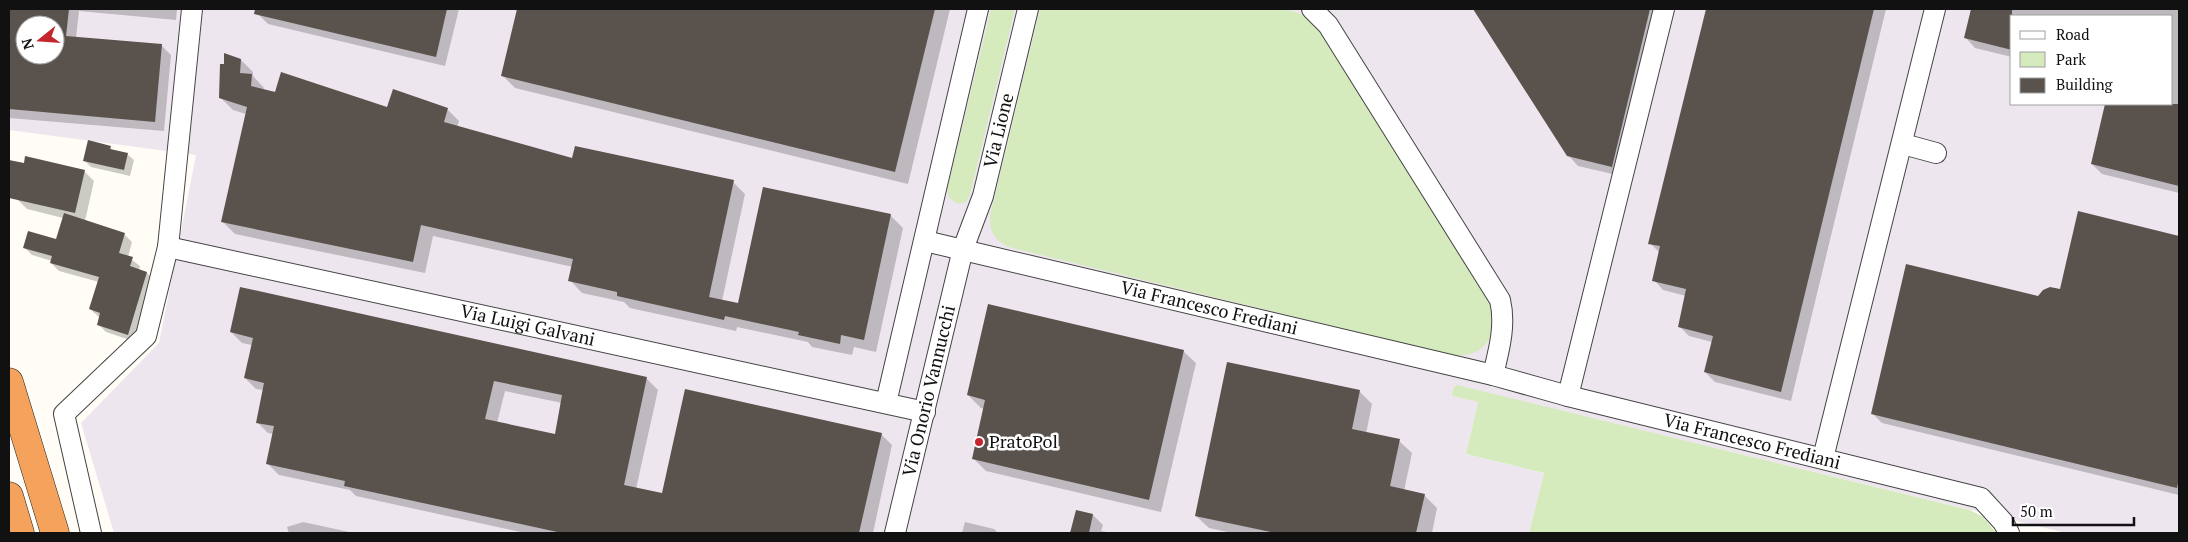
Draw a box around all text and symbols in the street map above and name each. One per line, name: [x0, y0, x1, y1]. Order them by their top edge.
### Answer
north arrow: [15, 15, 65, 65]
legend: [2010, 15, 2173, 105]
text: Road: [2056, 24, 2089, 44]
text: N: [16, 36, 38, 52]
text: Park: [2056, 49, 2086, 69]
text: Building: [2056, 74, 2114, 94]
street label: Via Lione: [977, 90, 1018, 170]
street label: Via Francesco Frediani: [1118, 275, 1301, 340]
street label: Via Luigi Galvani: [458, 298, 597, 351]
street label: Via Onorio Vannucchi: [896, 303, 960, 479]
street label: Via Francesco Frediani: [1661, 407, 1843, 474]
place label: PratoPol: [989, 429, 1058, 453]
marker: PratoPol: [973, 436, 985, 448]
scale bar: [2013, 494, 2134, 526]
text: 50 m: [2020, 501, 2053, 521]

